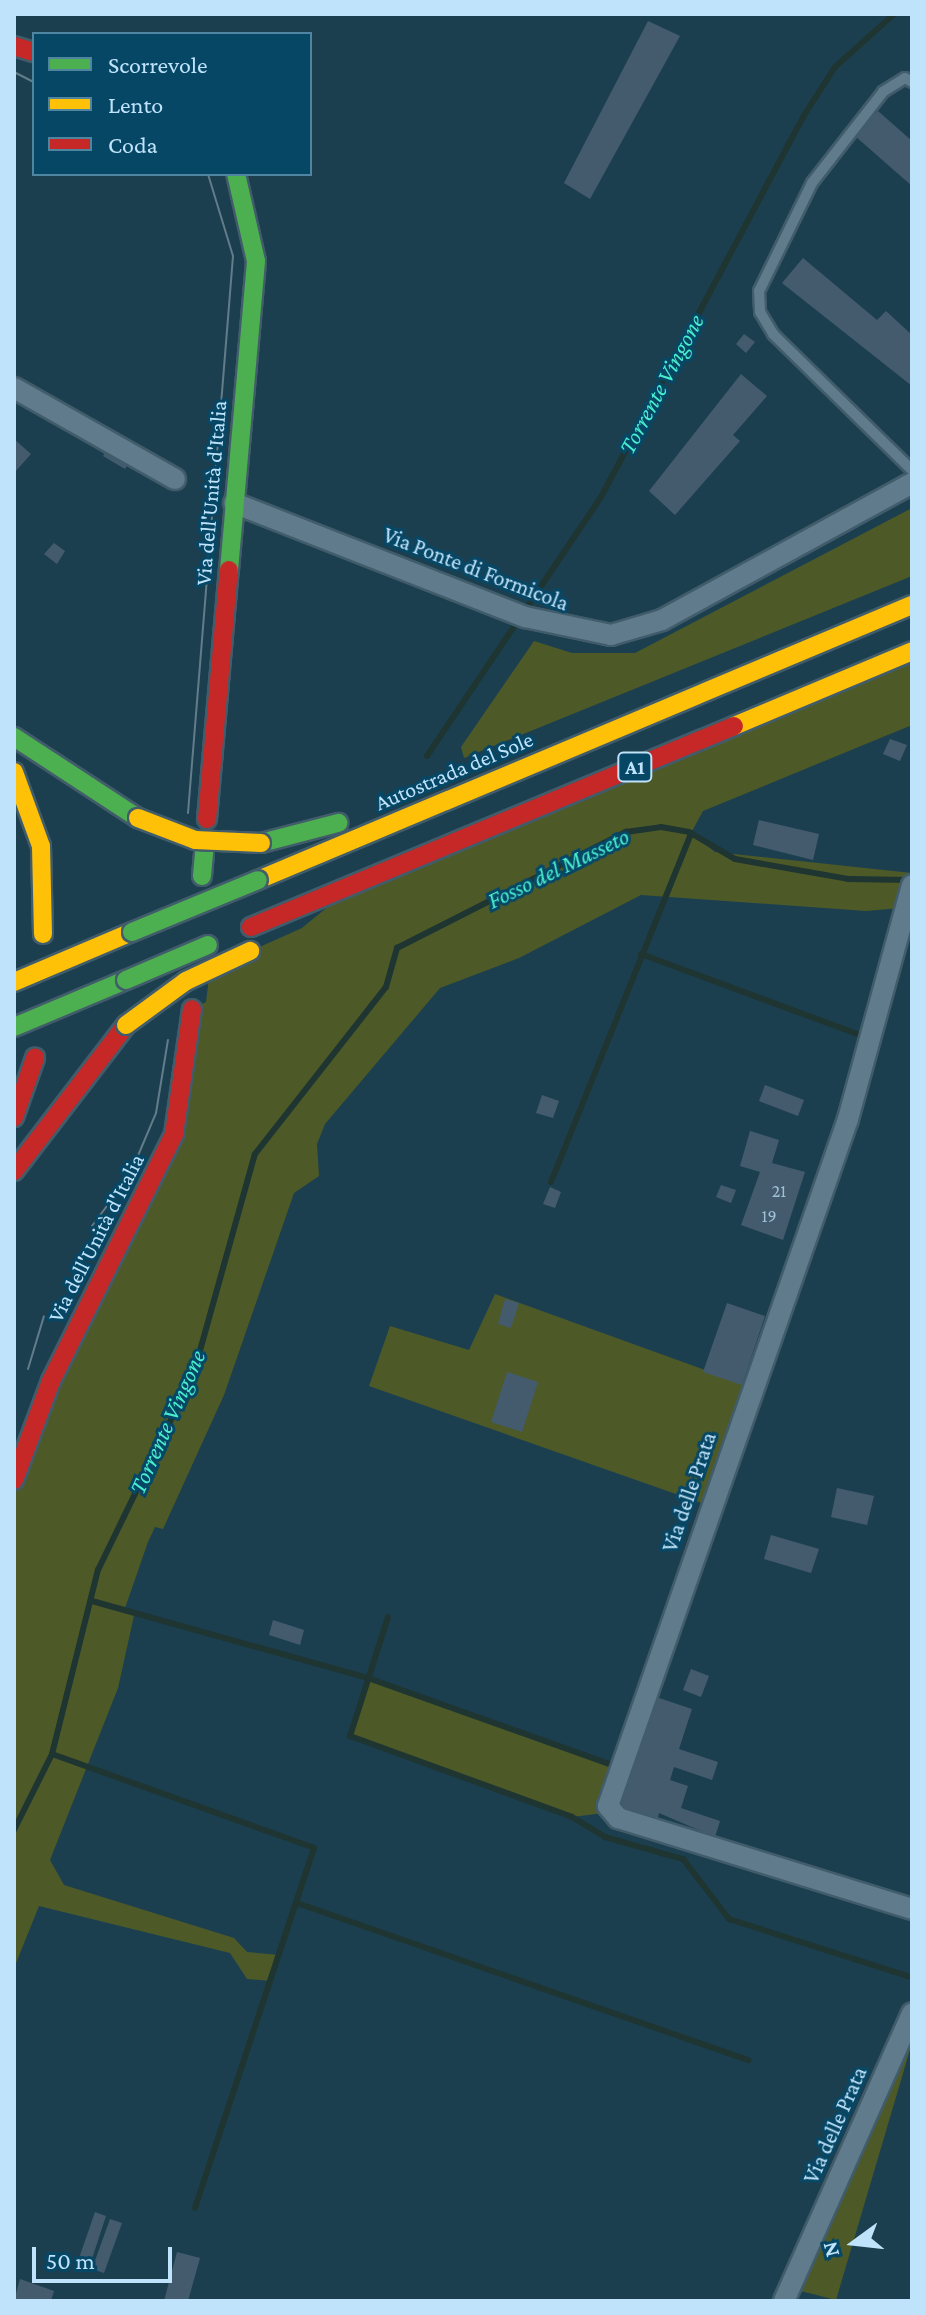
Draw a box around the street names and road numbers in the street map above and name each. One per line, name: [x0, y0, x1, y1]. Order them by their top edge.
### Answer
street label: Via dell'Unità d'Italia: [190, 399, 232, 587]
street label: Via Ponte di Formicola: [380, 521, 572, 617]
street label: Autostrada del Sole: [371, 726, 537, 816]
road number: A1: [617, 751, 653, 783]
street label: Via dell'Unità d'Italia: [42, 1149, 150, 1327]
street label: Via delle Prata: [656, 1429, 722, 1555]
street label: Via delle Prata: [798, 2063, 872, 2187]

